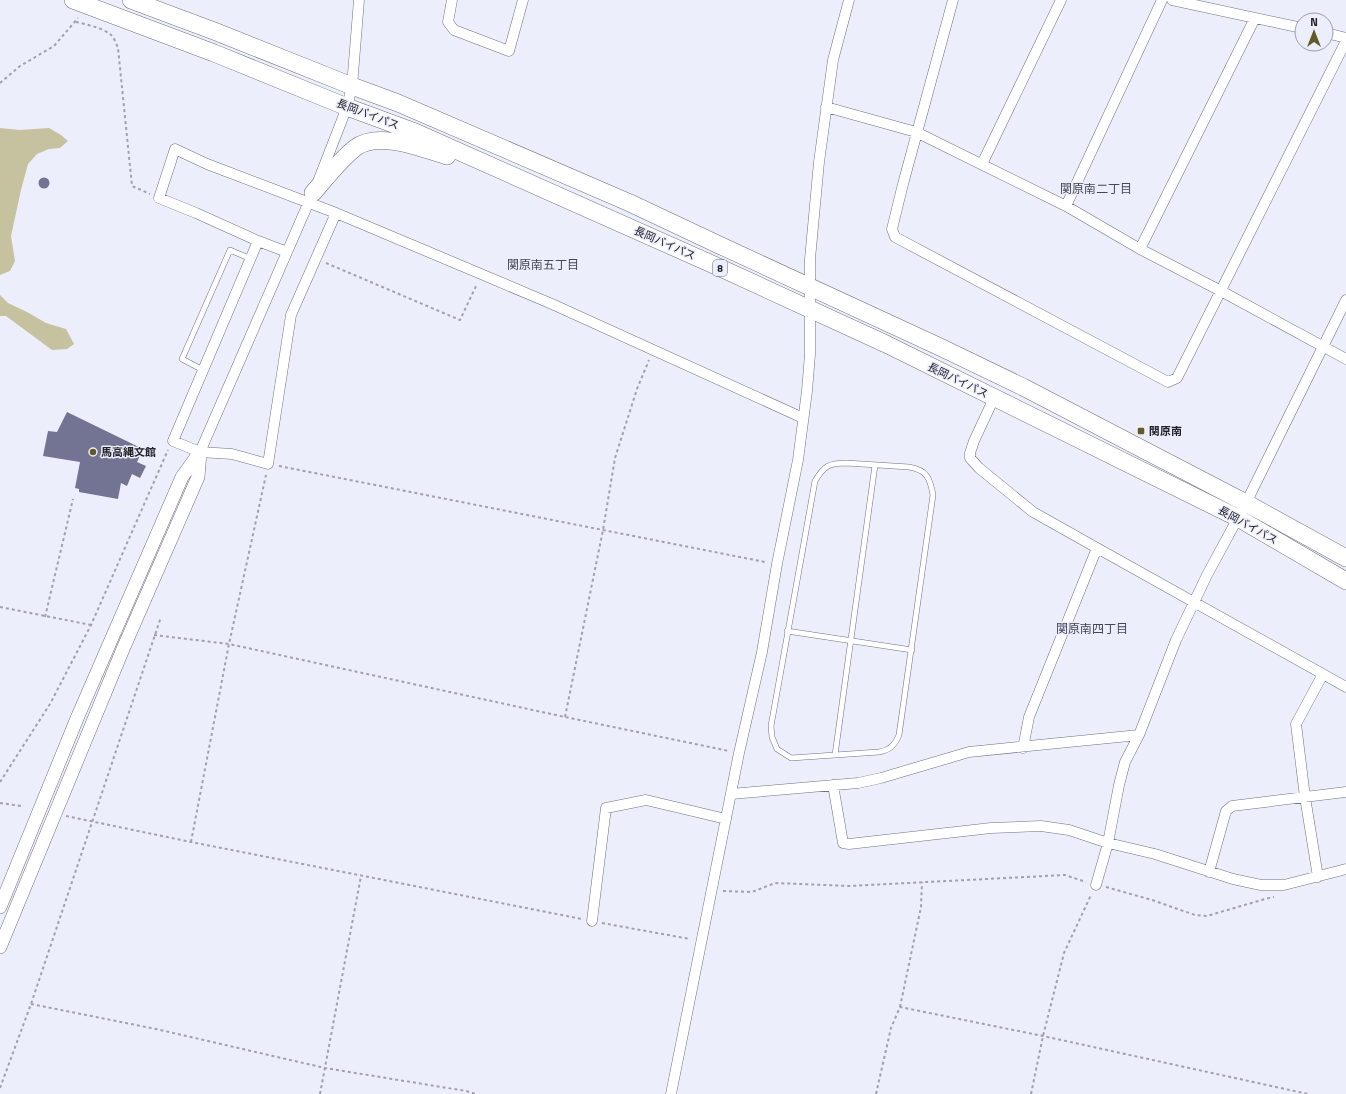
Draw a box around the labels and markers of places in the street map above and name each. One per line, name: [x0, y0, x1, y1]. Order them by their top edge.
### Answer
place label: 関原南: [1149, 423, 1182, 439]
marker: 関原南: [1136, 426, 1146, 436]
place label: 馬高縄文館: [101, 444, 156, 460]
marker: 馬高縄文館: [88, 447, 98, 457]

